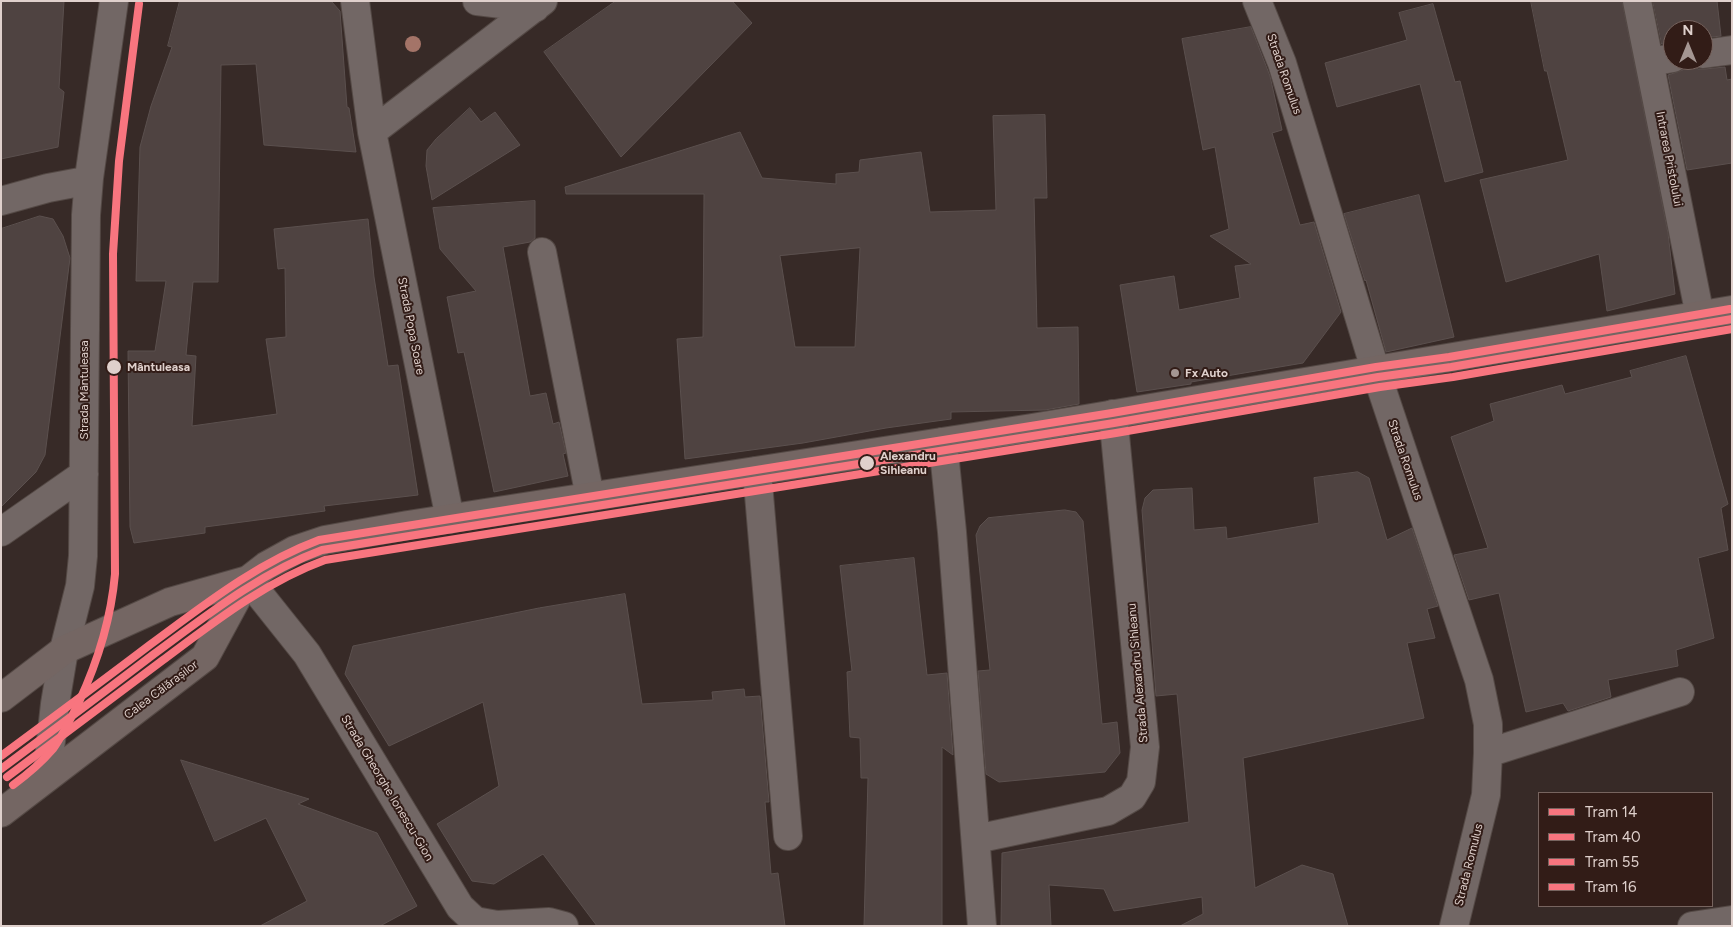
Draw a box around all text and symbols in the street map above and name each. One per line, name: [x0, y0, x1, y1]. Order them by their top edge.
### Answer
north arrow: [1663, 20, 1713, 70]
text: N: [1683, 22, 1693, 39]
street label: Strada Romulus: [1263, 32, 1305, 116]
street label: Intrarea Pristolului: [1653, 110, 1685, 208]
street label: Strada Popa Soare: [394, 276, 428, 376]
street label: Strada Mântuleasa: [77, 340, 91, 440]
marker: Mântuleasa: [105, 358, 123, 376]
place label: Mântuleasa: [127, 360, 190, 374]
place label: Fx Auto: [1185, 366, 1228, 380]
marker: Fx Auto: [1169, 367, 1181, 379]
street label: Strada Romulus: [1384, 418, 1426, 502]
place label: Alexandru Sihleanu: [880, 449, 936, 477]
marker: Alexandru Sihleanu: [858, 454, 876, 472]
street label: Strada Alexandru Sihleanu: [1125, 603, 1151, 743]
street label: Calea Călărașilor: [121, 658, 201, 722]
street label: Strada Gheorghe Ionescu-Gion: [338, 712, 436, 864]
legend: [1538, 792, 1713, 907]
text: Tram 14: [1585, 803, 1637, 821]
street label: Strada Romulus: [1452, 822, 1486, 908]
text: Tram 40: [1585, 828, 1641, 846]
text: Tram 55: [1585, 853, 1639, 871]
text: Tram 16: [1585, 878, 1636, 896]

